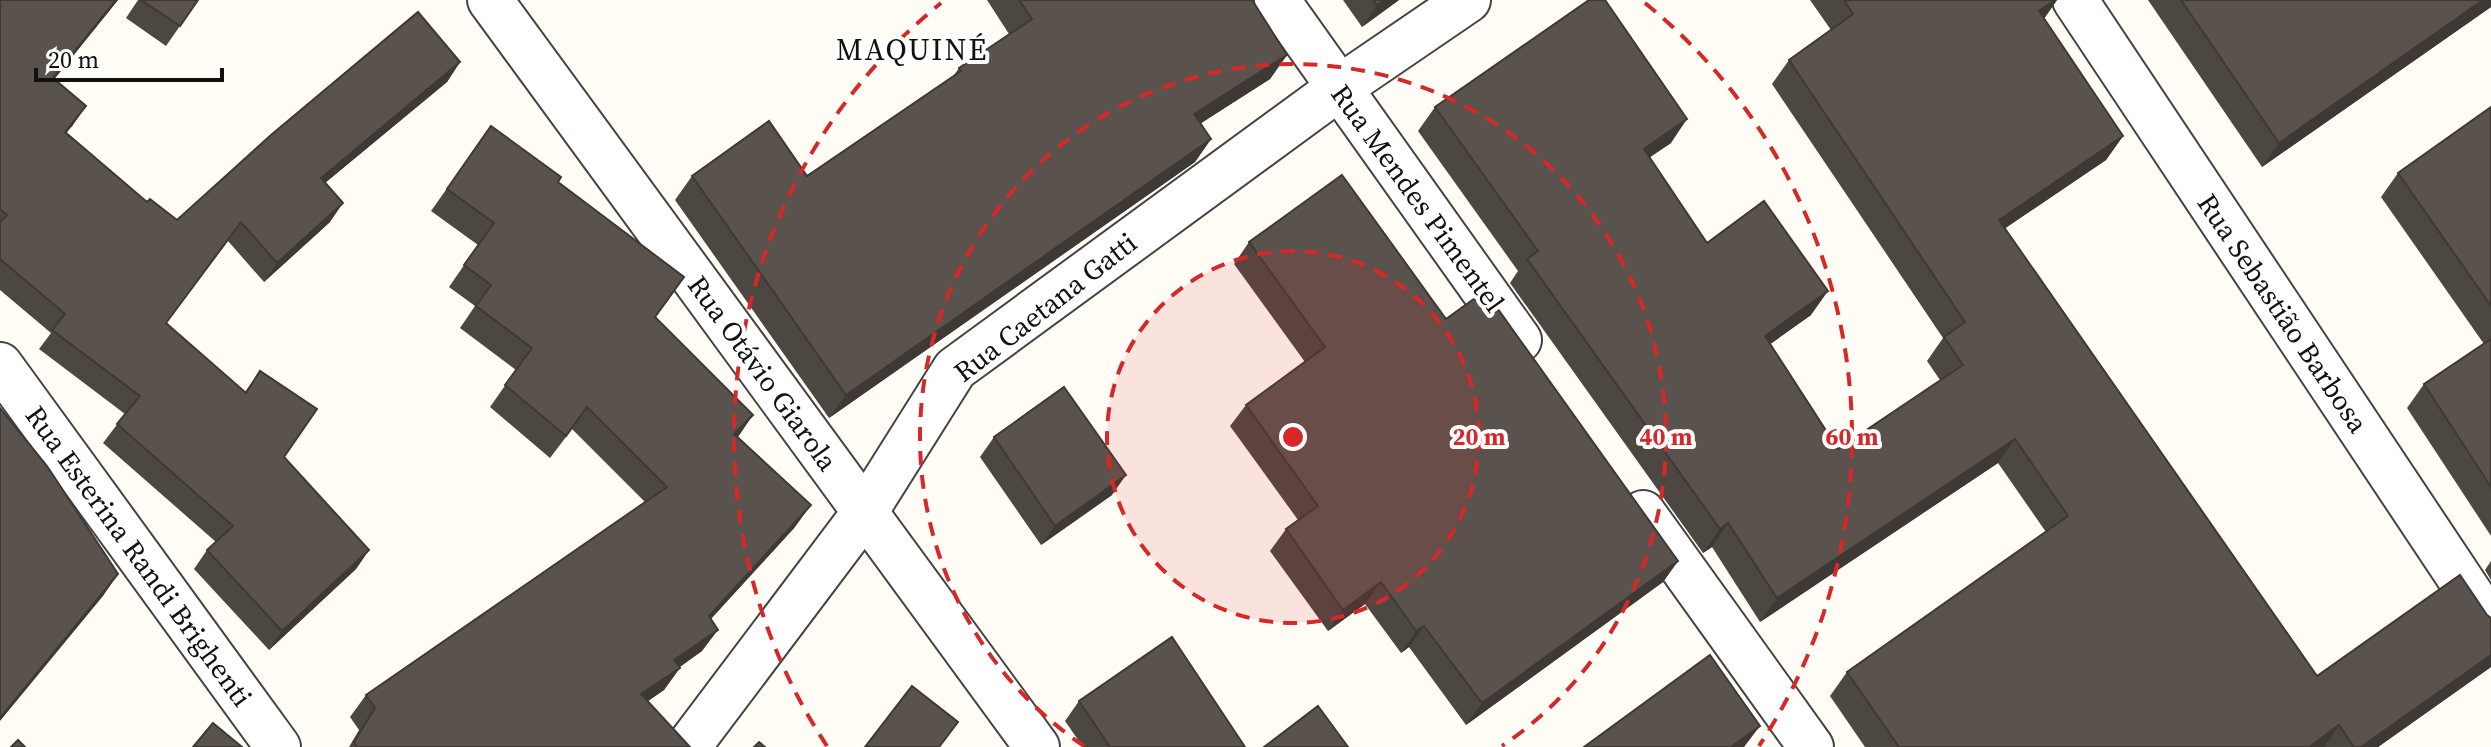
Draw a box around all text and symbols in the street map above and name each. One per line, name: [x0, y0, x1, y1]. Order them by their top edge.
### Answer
district label: MAQUINÉ: [836, 29, 988, 70]
scale bar: [36, 32, 222, 82]
text: 20 m: [48, 43, 99, 76]
street label: Rua Mendes Pimentel: [1322, 77, 1514, 319]
street label: Rua Sebastião Barbosa: [2189, 186, 2378, 441]
street label: Rua Caetana Gatti: [946, 224, 1144, 390]
street label: Rua Otávio Giarola: [679, 268, 847, 479]
street label: Rua Esterina Randi Brighenti: [17, 398, 261, 714]
text: 20 m: [1453, 420, 1506, 453]
text: 40 m: [1640, 420, 1693, 453]
text: 60 m: [1826, 420, 1879, 453]
centre of rings: [1279, 423, 1307, 451]

